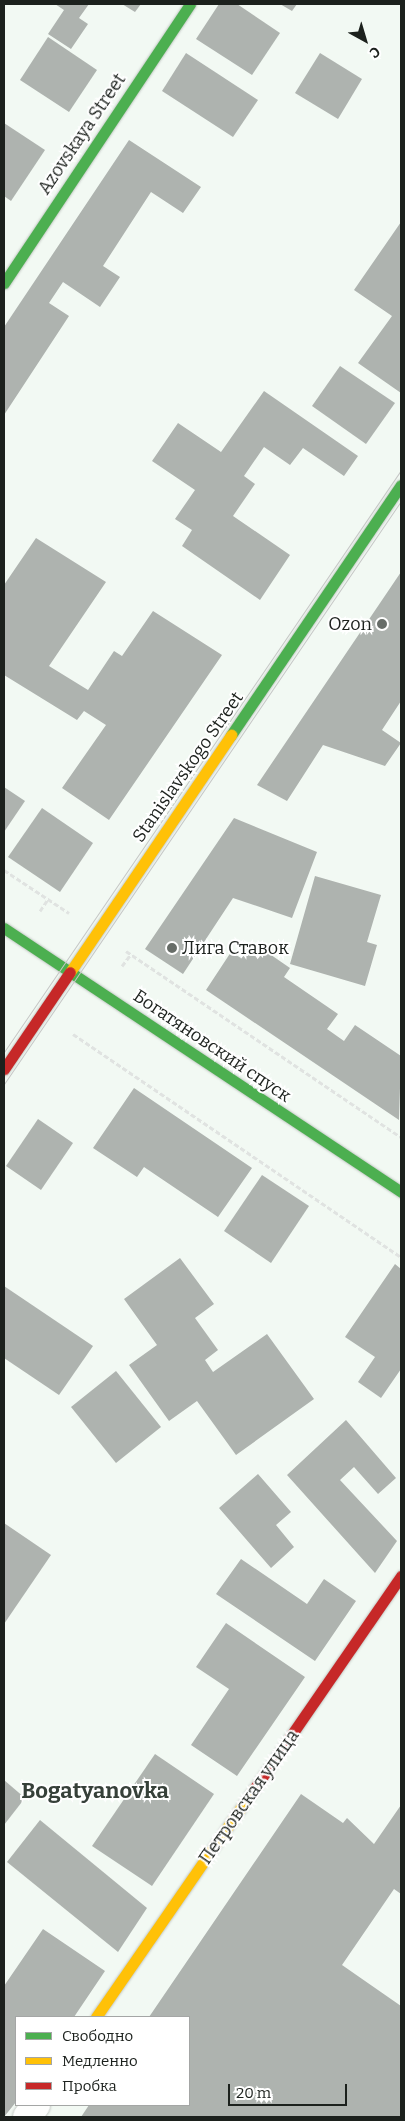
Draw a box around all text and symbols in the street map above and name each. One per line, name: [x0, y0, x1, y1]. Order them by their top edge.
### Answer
north arrow: [340, 15, 390, 65]
text: С: [366, 43, 384, 61]
street label: Azovskaya Street: [34, 69, 130, 199]
place label: Ozon: [328, 613, 372, 635]
marker: Ozon: [376, 618, 388, 630]
street label: Stanislavskogo Street: [128, 688, 248, 846]
place label: Лига Ставок: [182, 937, 289, 959]
marker: Лига Ставок: [166, 942, 178, 954]
street label: Богатяновский спуск: [129, 985, 295, 1107]
street label: Петровская улица: [194, 1726, 304, 1868]
district label: Bogatyanovka: [21, 1778, 169, 1804]
legend: [15, 2016, 190, 2106]
text: Свободно: [62, 2027, 133, 2045]
text: Медленно: [62, 2052, 138, 2070]
scale bar: [230, 2074, 349, 2106]
text: Пробка: [62, 2077, 117, 2095]
text: 20 m: [236, 2084, 271, 2102]

